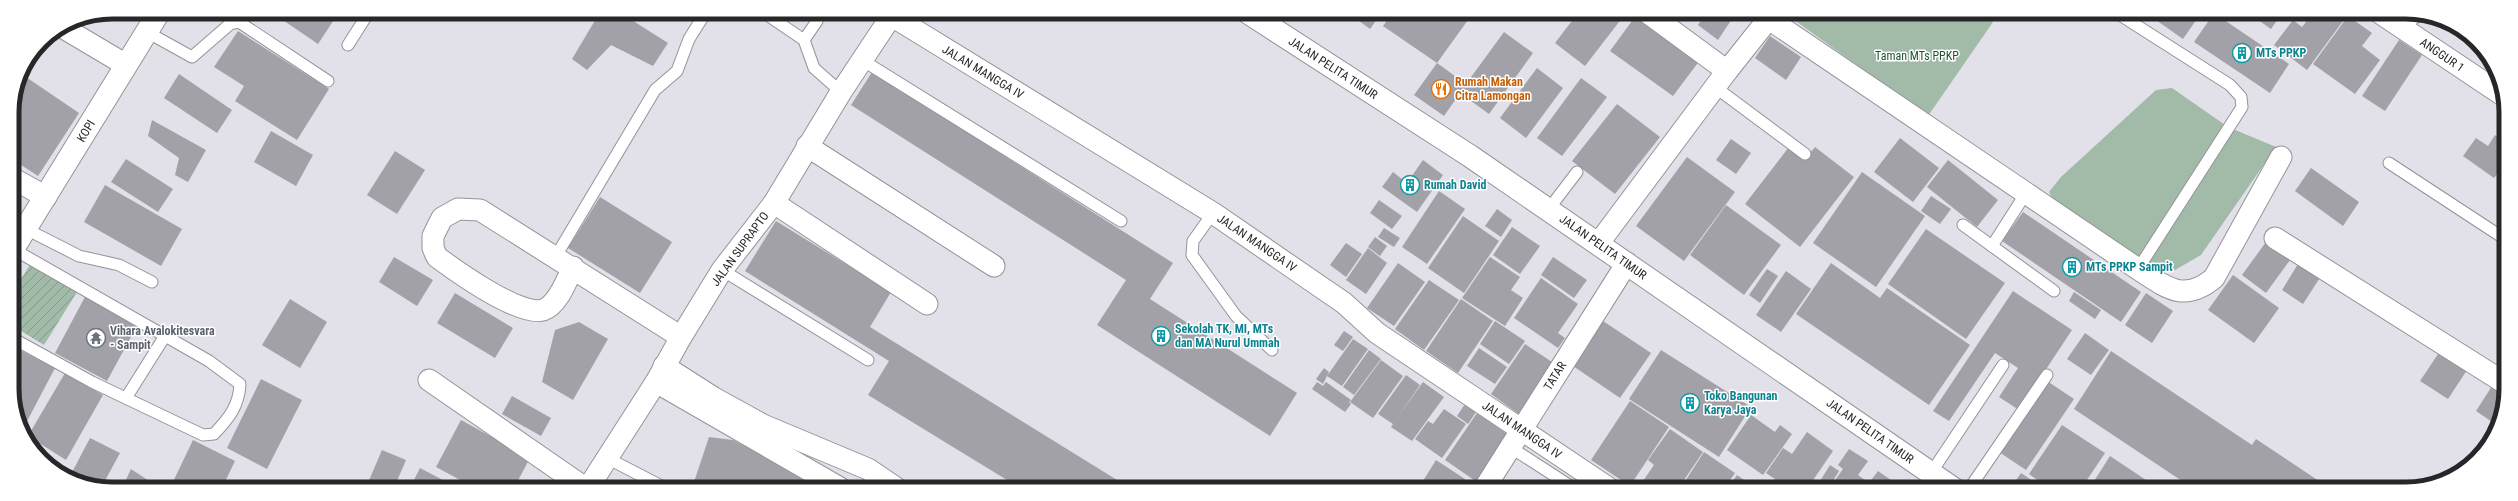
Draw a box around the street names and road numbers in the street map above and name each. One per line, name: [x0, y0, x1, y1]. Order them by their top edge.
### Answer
street label: JALAN PELITA TIMUR: [1286, 34, 1381, 102]
street label: ANGGUR 1: [2417, 35, 2467, 75]
street label: JALAN MANGGA IV: [940, 42, 1027, 102]
street label: KOPI: [74, 117, 98, 145]
street label: JALAN SUPRAPTO: [708, 209, 772, 289]
street label: JALAN MANGGA IV: [1215, 211, 1300, 275]
street label: JALAN PELITA TIMUR: [1557, 212, 1650, 283]
street label: TATAR: [1541, 359, 1569, 393]
street label: JALAN PELITA TIMUR: [1824, 396, 1917, 467]
street label: JALAN MANGGA IV: [1480, 398, 1565, 462]

